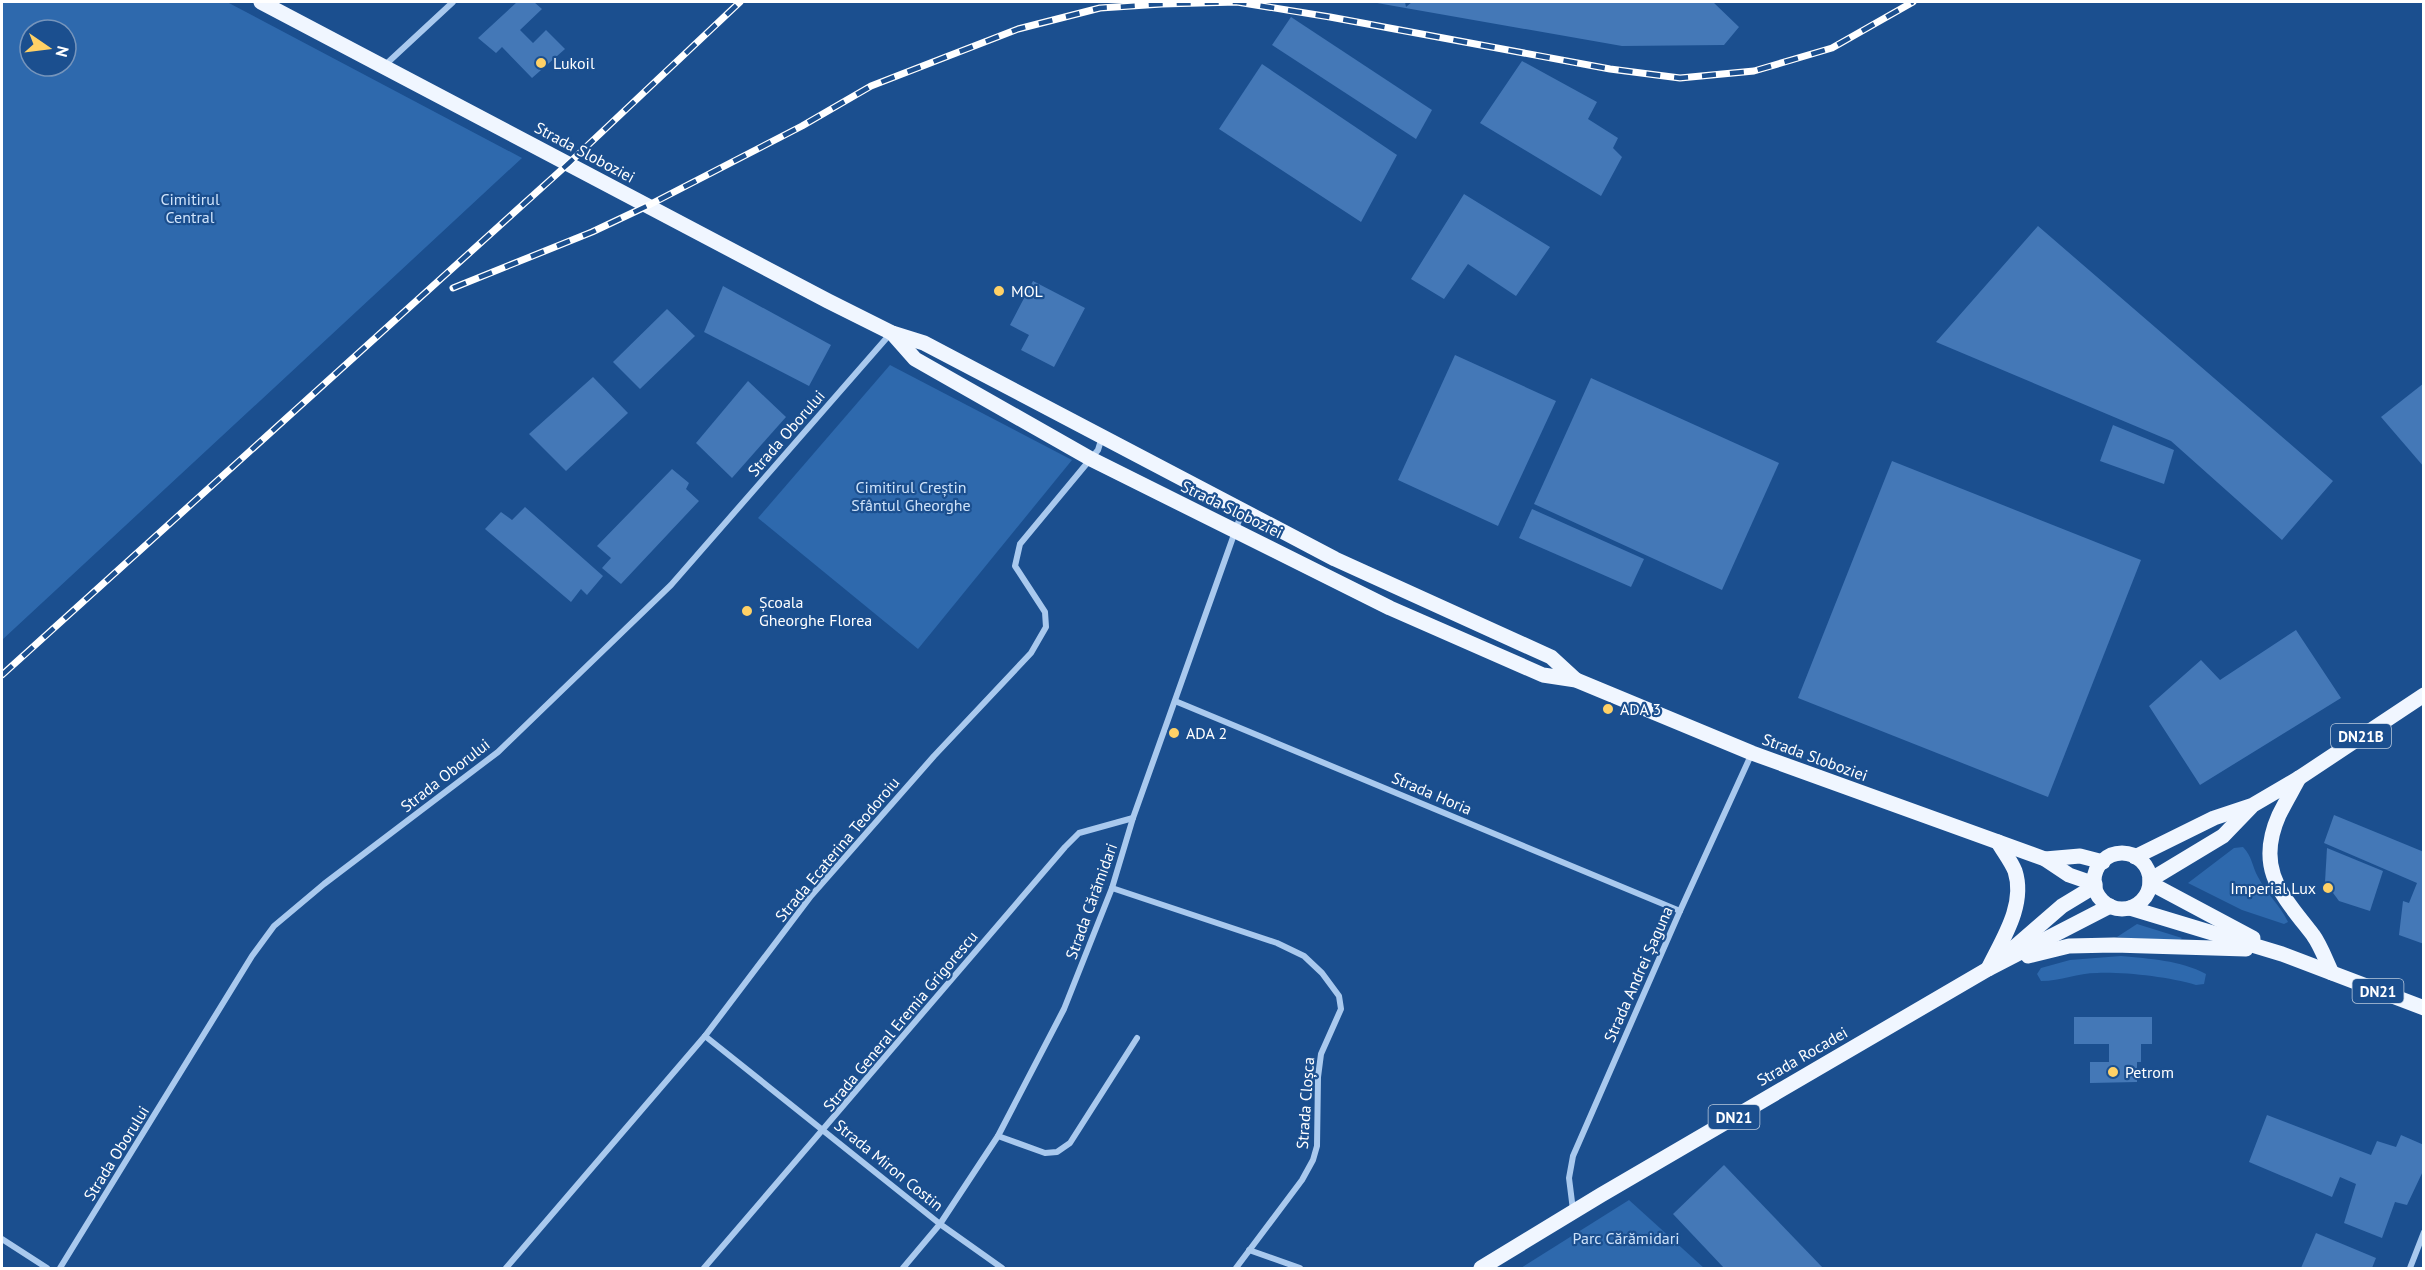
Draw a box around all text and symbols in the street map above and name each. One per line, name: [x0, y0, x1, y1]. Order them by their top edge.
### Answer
north arrow: [18, 18, 78, 78]
text: N: [52, 44, 74, 59]
place label: Lukoil: [553, 53, 595, 73]
marker: Lukoil: [534, 56, 548, 70]
street label: Strada Sloboziei: [531, 117, 639, 187]
park label: Cimitirul Central: [160, 189, 220, 227]
place label: MOL: [1011, 281, 1043, 301]
marker: MOL: [992, 284, 1006, 298]
street label: Strada Oborului: [743, 386, 829, 480]
street label: Strada Sloboziei: [1178, 476, 1286, 542]
park label: Cimitirul Creștin Sfântul Gheorghe: [851, 477, 971, 515]
place label: Școala Gheorghe Florea: [759, 592, 872, 630]
marker: Școala Gheorghe Florea: [740, 604, 754, 618]
place label: ADA 3: [1620, 699, 1661, 719]
marker: ADA 3: [1601, 702, 1615, 716]
place label: ADA 2: [1186, 723, 1227, 743]
road number: DN21B: [2331, 724, 2391, 748]
marker: ADA 2: [1167, 726, 1181, 740]
street label: Strada Sloboziei: [1760, 729, 1870, 785]
street label: Strada Oborului: [396, 734, 494, 816]
street label: Strada Horia: [1389, 767, 1475, 819]
street label: Strada Ecaterina Teodoroiu: [771, 773, 903, 925]
street label: Strada Cărămidari: [1061, 840, 1121, 962]
place label: Imperial Lux: [2230, 878, 2316, 898]
marker: Imperial Lux: [2321, 881, 2335, 895]
street label: Strada Andrei Șaguna: [1599, 903, 1677, 1045]
street label: Strada General Eremia Grigorescu: [819, 927, 981, 1115]
road number: DN21: [2352, 979, 2404, 1003]
street label: Strada Rocadei: [1753, 1022, 1851, 1090]
street label: Strada Cloșca: [1292, 1056, 1318, 1150]
place label: Petrom: [2125, 1062, 2174, 1082]
marker: Petrom: [2106, 1065, 2120, 1079]
street label: Strada Oborului: [79, 1102, 153, 1204]
road number: DN21: [1708, 1105, 1760, 1129]
street label: Strada Miron Costin: [830, 1115, 948, 1215]
park label: Parc Cărămidari: [1573, 1228, 1679, 1248]

